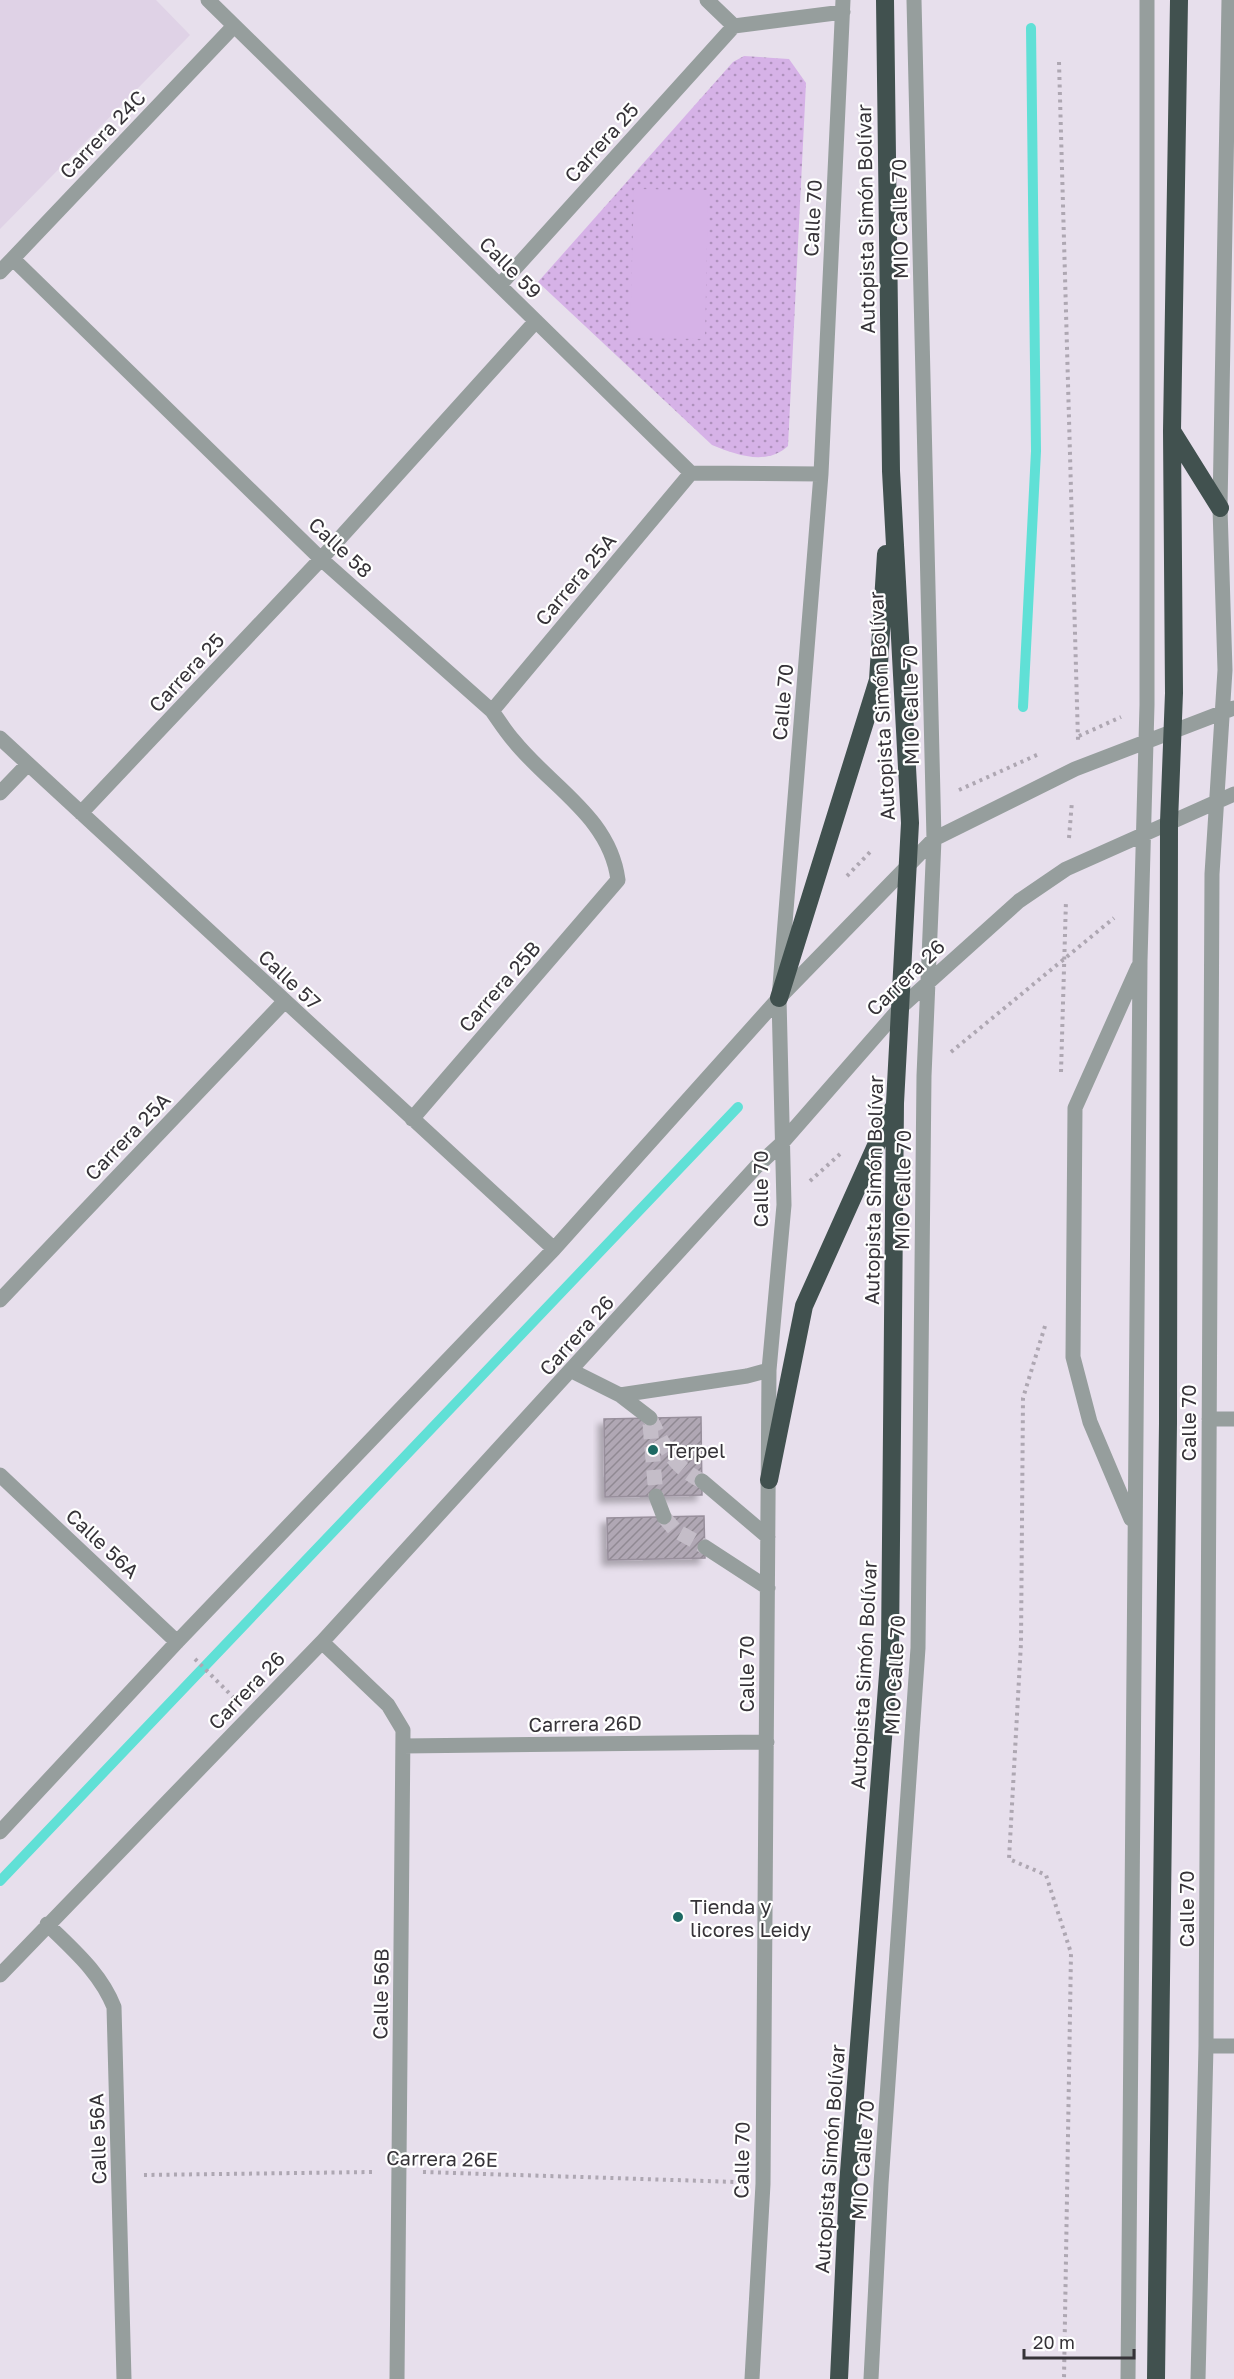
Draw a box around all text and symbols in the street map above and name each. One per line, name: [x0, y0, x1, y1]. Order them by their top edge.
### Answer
street label: Carrera 24C: [54, 85, 150, 183]
street label: Carrera 25: [559, 97, 643, 187]
street label: Autopista Simón Bolívar: [851, 104, 879, 334]
street label: MIO Calle 70: [886, 159, 912, 279]
street label: Calle 70: [798, 179, 826, 257]
street label: Calle 59: [475, 231, 547, 303]
street label: Calle 58: [304, 512, 378, 582]
street label: Carrera 25A: [530, 528, 620, 630]
street label: Autopista Simón Bolívar: [863, 590, 899, 821]
street label: Carrera 25: [143, 628, 229, 716]
street label: MIO Calle 70: [897, 645, 923, 765]
street label: Calle 70: [767, 663, 797, 741]
street label: Carrera 26: [861, 934, 949, 1020]
street label: Carrera 25B: [453, 936, 545, 1036]
street label: Calle 57: [254, 944, 326, 1014]
street label: Autopista Simón Bolívar: [859, 1075, 887, 1305]
street label: Carrera 25A: [79, 1087, 175, 1185]
street label: MIO Calle 70: [889, 1130, 915, 1250]
street label: Calle 70: [748, 1150, 772, 1228]
street label: Carrera 26: [534, 1290, 618, 1380]
street label: Calle 70: [1176, 1384, 1200, 1462]
place label: Terpel: [665, 1438, 725, 1462]
marker: Terpel: [646, 1443, 660, 1457]
street label: Calle 56A: [61, 1503, 145, 1583]
street label: Autopista Simón Bolívar: [845, 1559, 881, 1790]
street label: MIO Calle 70: [879, 1614, 909, 1736]
street label: Calle 70: [734, 1635, 758, 1713]
street label: Carrera 26: [203, 1646, 289, 1734]
street label: Carrera 26D: [528, 1710, 642, 1736]
street label: Calle 70: [1174, 1870, 1198, 1948]
place label: Tienda y licores Leidy: [690, 1894, 811, 1941]
marker: Tienda y licores Leidy: [671, 1910, 685, 1924]
street label: Calle 56B: [367, 1948, 393, 2040]
street label: Autopista Simón Bolívar: [809, 2043, 849, 2274]
street label: Calle 56A: [83, 2093, 111, 2185]
street label: MIO Calle 70: [846, 2099, 878, 2221]
street label: Calle 70: [728, 2121, 754, 2199]
street label: Carrera 26E: [386, 2145, 498, 2171]
scale bar: [1024, 2322, 1134, 2360]
text: 20 m: [1033, 2331, 1075, 2353]

